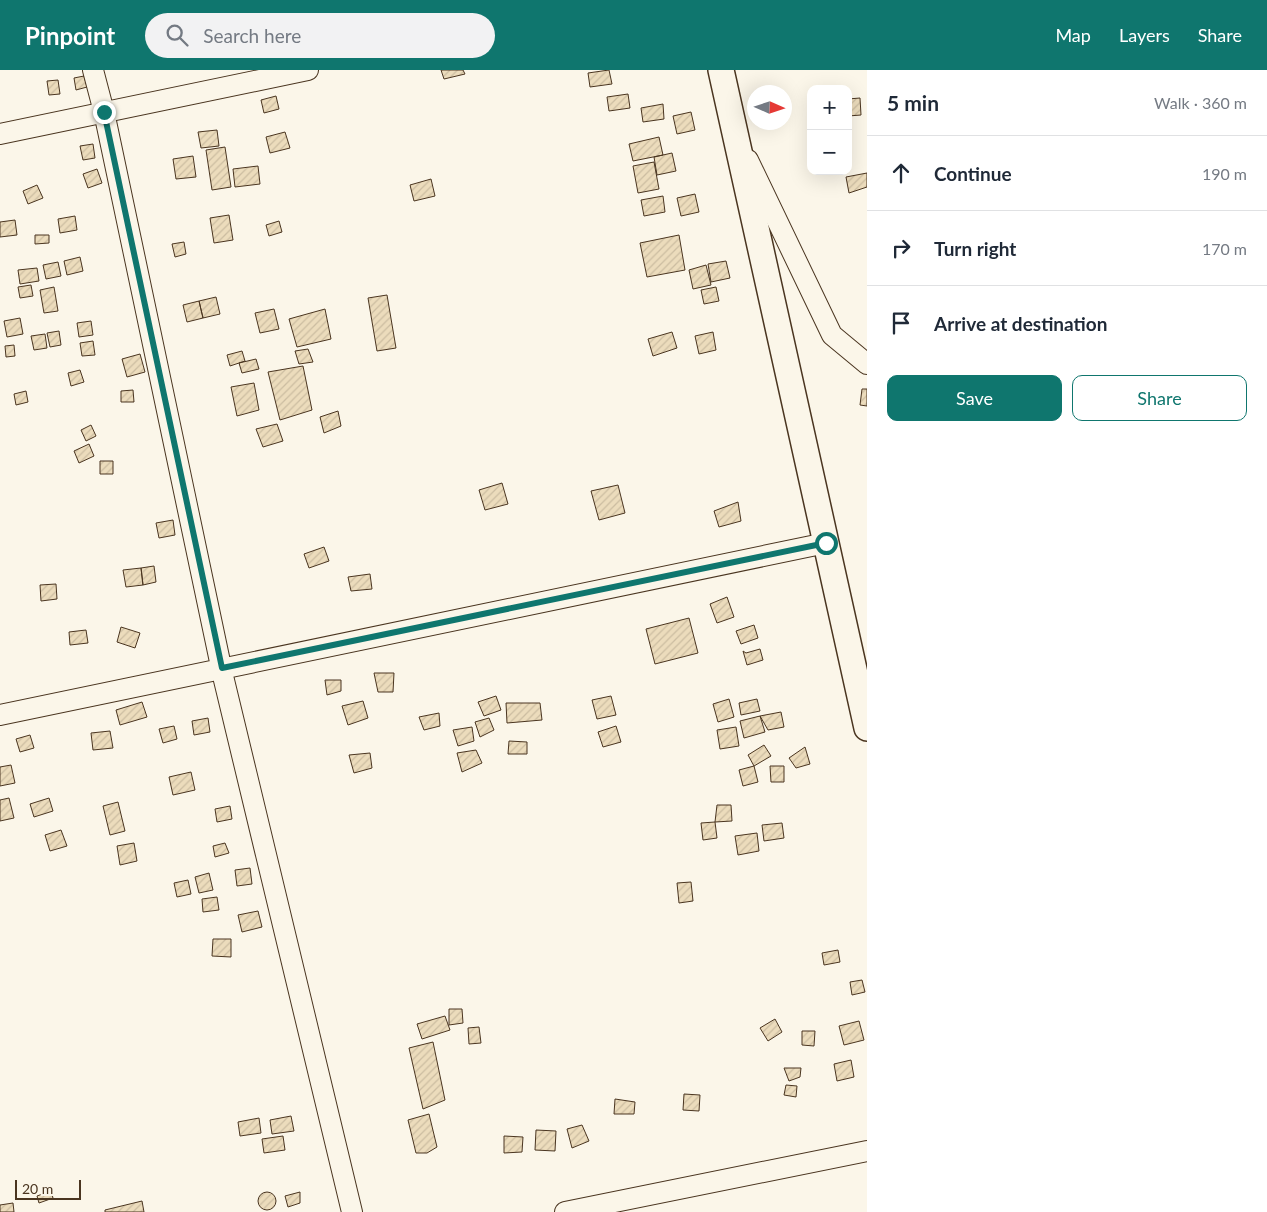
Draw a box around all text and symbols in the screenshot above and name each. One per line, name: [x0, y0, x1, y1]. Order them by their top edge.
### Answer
search box: [145, 13, 495, 58]
text: Pinpoint: [25, 21, 115, 50]
icon: search: [163, 21, 191, 49]
text: Search here: [203, 24, 301, 47]
text: Map: [1055, 24, 1091, 46]
text: Layers: [1119, 24, 1170, 46]
text: Share: [1198, 24, 1242, 46]
north arrow: [747, 85, 792, 130]
map controls: [807, 85, 852, 175]
button: +: [807, 85, 852, 130]
text: 5 min: [887, 90, 939, 115]
text: Walk · 360 m: [1154, 93, 1247, 112]
route end: [93, 101, 116, 124]
button: −: [807, 130, 852, 175]
icon: ahead: [887, 159, 915, 187]
text: Continue: [934, 162, 1012, 185]
text: 190 m: [1202, 164, 1247, 183]
icon: right: [887, 234, 915, 262]
text: Turn right: [934, 237, 1016, 260]
text: 170 m: [1202, 239, 1247, 258]
icon: arrive: [887, 309, 915, 337]
text: Arrive at destination: [934, 312, 1107, 335]
button: Save: [887, 375, 1062, 421]
button: Share: [1072, 375, 1247, 421]
route start: [815, 532, 838, 555]
scale bar: [15, 1177, 81, 1200]
text: 20 m: [22, 1180, 53, 1197]

